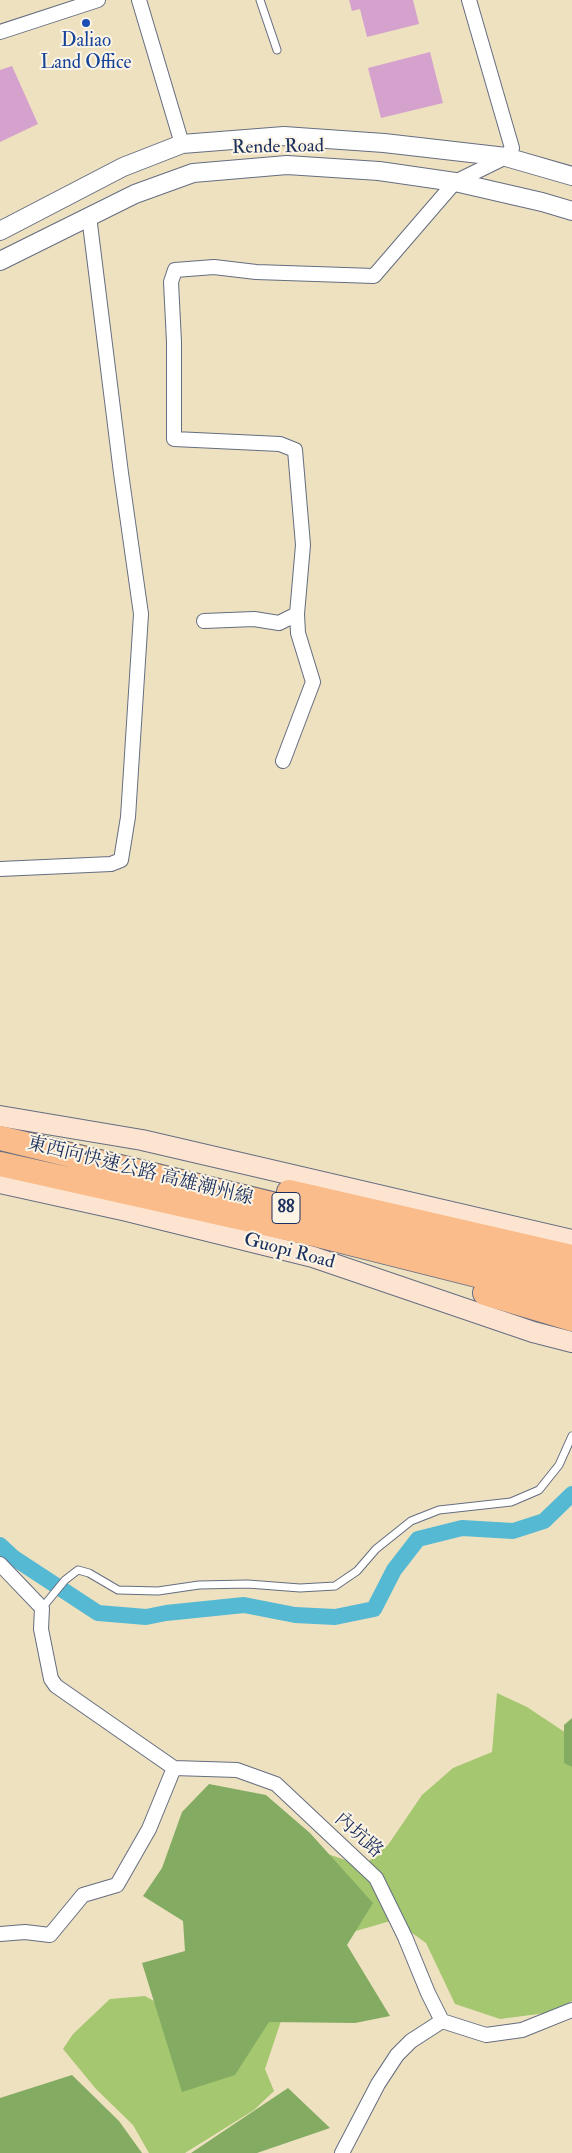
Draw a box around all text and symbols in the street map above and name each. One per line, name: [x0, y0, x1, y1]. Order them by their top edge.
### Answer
marker: Daliao Land Office: [80, 17, 92, 29]
place label: Daliao Land Office: [40, 31, 132, 75]
street label: Rende Road: [232, 136, 324, 160]
street label: 東西向快速公路 高雄潮州線: [25, 1133, 255, 1211]
road number: 88: [272, 1192, 300, 1224]
street label: Guopi Road: [241, 1229, 337, 1275]
street label: 內坑路: [329, 1808, 387, 1864]

